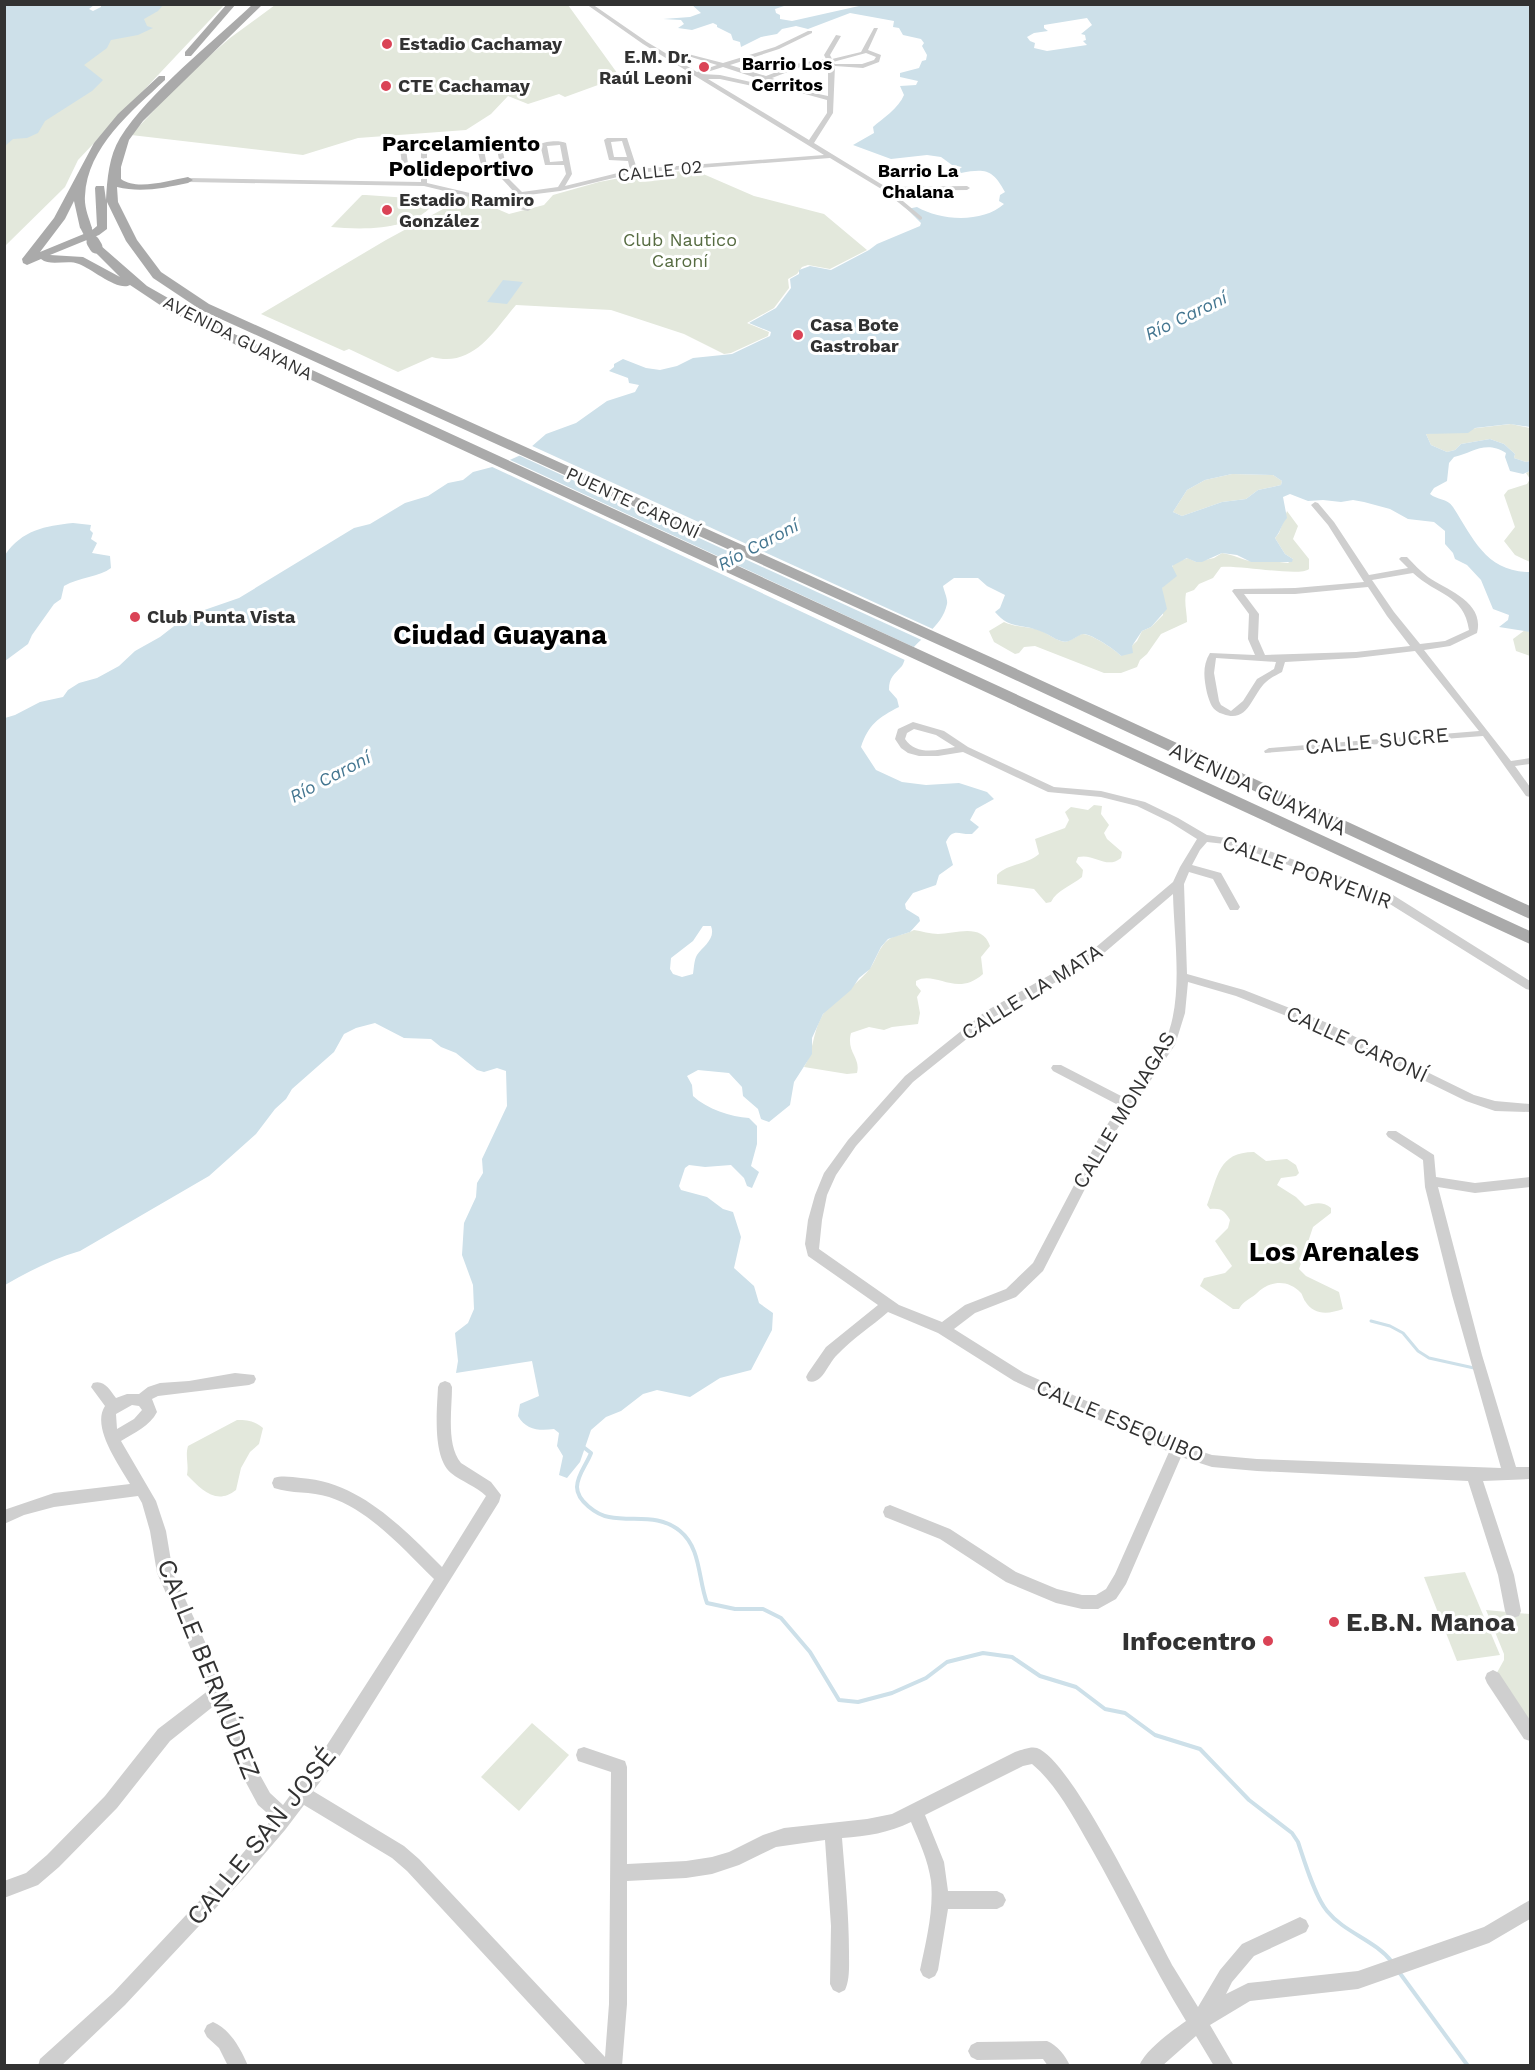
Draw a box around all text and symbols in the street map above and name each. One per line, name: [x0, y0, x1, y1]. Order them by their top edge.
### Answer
place label: Estadio Cachamay: [399, 33, 563, 54]
marker: Estadio Cachamay: [380, 37, 394, 51]
place label: E.M. Dr. Raúl Leoni: [599, 46, 692, 88]
district label: Barrio Los Cerritos: [742, 53, 833, 95]
marker: E.M. Dr. Raúl Leoni: [697, 60, 711, 74]
place label: CTE Cachamay: [398, 75, 531, 96]
marker: CTE Cachamay: [379, 79, 393, 93]
district label: Parcelamiento Polideportivo: [382, 131, 540, 181]
street label: CALLE 02: [617, 156, 703, 185]
district label: Barrio La Chalana: [878, 160, 959, 202]
place label: Estadio Ramiro González: [399, 189, 534, 231]
marker: Estadio Ramiro González: [380, 203, 394, 217]
park label: Club Nautico Caroní: [623, 229, 737, 271]
water label: Río Caroní: [1141, 286, 1232, 344]
street label: AVENIDA GUAYANA: [160, 291, 316, 384]
place label: Casa Bote Gastrobar: [810, 314, 899, 356]
marker: Casa Bote Gastrobar: [791, 328, 805, 342]
street label: PUENTE CARONÍ: [563, 462, 703, 543]
water label: Río Caroní: [714, 513, 804, 575]
place label: Club Punta Vista: [147, 606, 296, 627]
marker: Club Punta Vista: [128, 610, 142, 624]
district label: Ciudad Guayana: [393, 619, 607, 651]
street label: CALLE SUCRE: [1304, 722, 1450, 759]
street label: AVENIDA GUAYANA: [1166, 737, 1351, 840]
water label: Río Caroní: [286, 745, 376, 807]
street label: CALLE PORVENIR: [1219, 829, 1395, 914]
street label: CALLE LA MATA: [957, 938, 1107, 1045]
street label: CALLE CARONÍ: [1282, 1000, 1432, 1087]
street label: CALLE MONAGAS: [1067, 1027, 1180, 1193]
district label: Los Arenales: [1249, 1236, 1419, 1268]
street label: CALLE ESEQUIBO: [1032, 1374, 1208, 1467]
street label: CALLE BERMÚDEZ: [151, 1555, 267, 1783]
place label: E.B.N. Manoa: [1346, 1607, 1515, 1637]
marker: E.B.N. Manoa: [1327, 1615, 1341, 1629]
place label: Infocentro: [1122, 1626, 1256, 1656]
marker: Infocentro: [1261, 1634, 1275, 1648]
street label: CALLE SAN JOSÉ: [180, 1741, 342, 1931]

